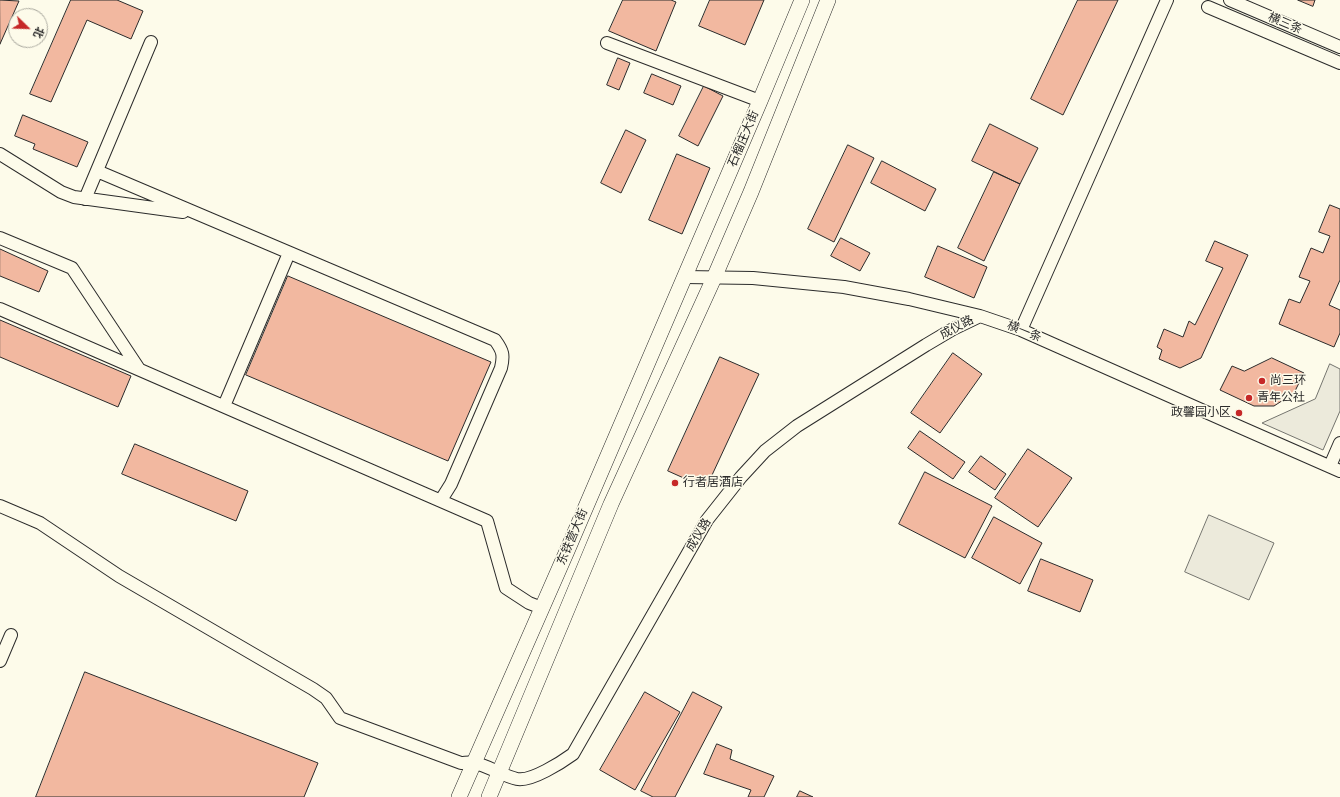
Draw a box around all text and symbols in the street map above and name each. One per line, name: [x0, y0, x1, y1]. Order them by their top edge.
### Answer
north arrow: [8, 8, 48, 48]
street label: 横三条: [1266, 10, 1304, 38]
text: 北: [30, 25, 47, 40]
street label: 石榴庄大街: [726, 109, 762, 169]
street label: 成仪路: [938, 313, 976, 343]
street label: 横一条: [1005, 319, 1043, 345]
place label: 尚三环: [1270, 374, 1306, 388]
marker: 尚三环: [1257, 376, 1267, 386]
place label: 青年公社: [1257, 391, 1305, 405]
marker: 青年公社: [1244, 393, 1254, 403]
place label: 政馨园小区: [1171, 406, 1231, 420]
marker: 政馨园小区: [1234, 408, 1244, 418]
place label: 行者居酒店: [683, 476, 743, 490]
marker: 行者居酒店: [670, 478, 680, 488]
street label: 东铁营大街: [555, 507, 591, 567]
street label: 成仪路: [684, 516, 714, 554]

